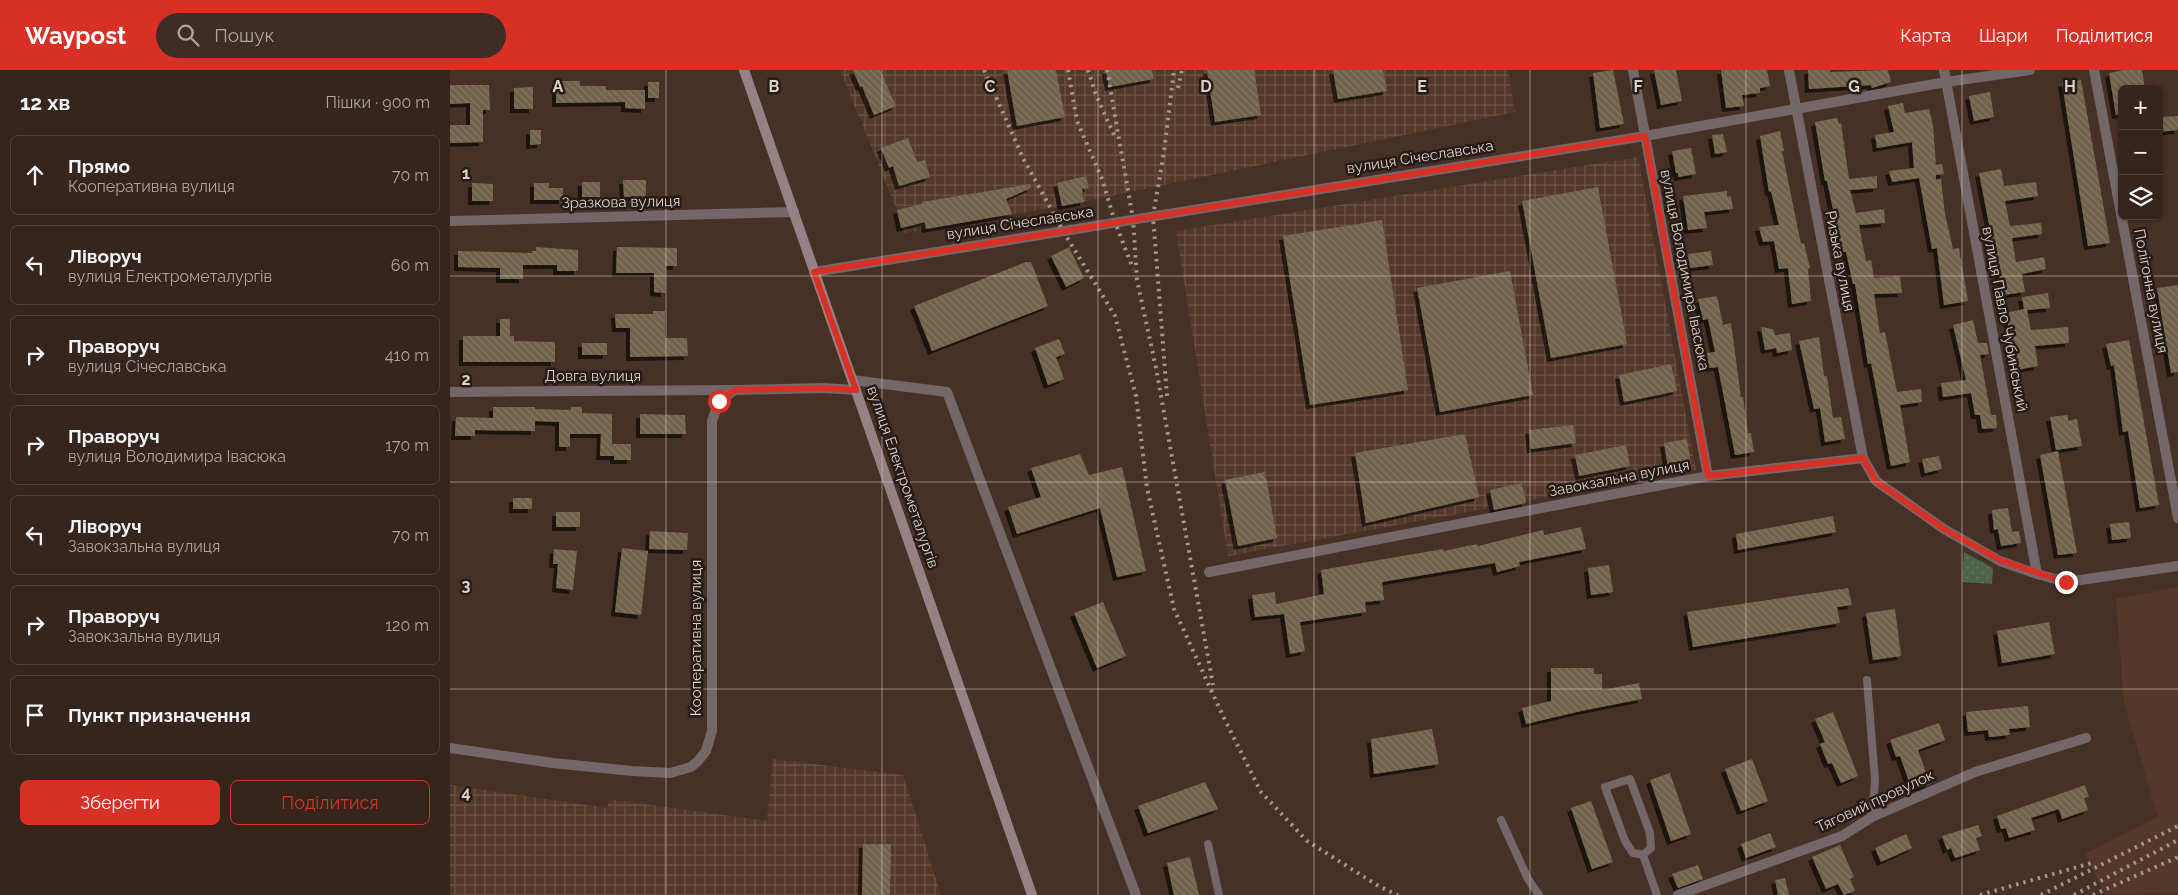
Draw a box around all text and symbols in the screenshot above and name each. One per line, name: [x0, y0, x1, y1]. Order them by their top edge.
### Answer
search box: [156, 13, 506, 58]
text: Waypost: [25, 21, 126, 50]
icon: search: [174, 21, 202, 49]
text: Пошук: [214, 24, 274, 46]
text: Карта: [1900, 25, 1951, 46]
text: Шари: [1979, 25, 2028, 46]
text: Поділитися: [2056, 25, 2153, 46]
text: A: [553, 77, 564, 96]
text: B: [769, 77, 780, 96]
text: C: [985, 77, 996, 96]
text: D: [1200, 77, 1212, 96]
text: E: [1417, 77, 1427, 96]
text: F: [1633, 77, 1643, 96]
text: G: [1848, 77, 1860, 96]
text: H: [2064, 77, 2076, 96]
map controls: [2118, 85, 2163, 220]
button: +: [2118, 85, 2163, 130]
text: 12 хв: [20, 90, 70, 115]
text: Пішки · 900 m: [326, 93, 430, 112]
button: −: [2118, 130, 2163, 175]
street label: вулиця Січеславська: [1345, 136, 1495, 178]
text: Прямо: [68, 155, 130, 177]
icon: ahead: [21, 161, 49, 189]
text: 1: [462, 164, 470, 183]
text: 70 m: [392, 166, 429, 185]
street label: вулиця Володимира Івасюка: [1657, 168, 1713, 372]
button: layers: [2118, 175, 2163, 220]
text: Кооперативна вулиця: [68, 177, 235, 196]
street label: Зразкова вулиця: [561, 192, 681, 212]
street label: вулиця Січеславська: [945, 202, 1095, 244]
street label: Ризька вулиця: [1821, 209, 1859, 313]
street label: вулиця Павло Чубинський: [1978, 225, 2032, 413]
street label: Полігонна вулиця: [2130, 227, 2172, 355]
text: Ліворуч: [68, 245, 142, 267]
icon: left: [21, 251, 49, 279]
text: 60 m: [391, 256, 429, 275]
text: вулиця Електрометалургів: [68, 267, 272, 286]
text: Праворуч: [68, 335, 160, 357]
icon: right: [21, 341, 49, 369]
text: 410 m: [385, 346, 429, 365]
text: вулиця Січеславська: [68, 357, 226, 376]
street label: Довга вулиця: [545, 367, 641, 385]
text: 2: [461, 370, 471, 389]
street label: вулиця Електрометалургів: [863, 384, 943, 570]
route start: [708, 390, 731, 413]
text: Праворуч: [68, 425, 160, 447]
icon: right: [21, 431, 49, 459]
text: 170 m: [385, 436, 429, 455]
text: вулиця Володимира Івасюка: [68, 447, 286, 466]
street label: Завокзальна вулиця: [1547, 456, 1691, 500]
text: Ліворуч: [68, 515, 142, 537]
icon: left: [21, 521, 49, 549]
text: 70 m: [392, 526, 429, 545]
text: Завокзальна вулиця: [68, 537, 220, 556]
street label: Кооперативна вулиця: [687, 560, 705, 716]
route end: [2055, 571, 2078, 594]
text: 3: [462, 576, 471, 595]
text: Праворуч: [68, 605, 160, 627]
icon: right: [21, 611, 49, 639]
text: 120 m: [385, 616, 429, 635]
text: Завокзальна вулиця: [68, 627, 220, 646]
icon: arrive: [21, 701, 49, 729]
text: Пункт призначення: [68, 704, 251, 726]
street label: Тяговий провулок: [1813, 766, 1937, 836]
button: Зберегти: [20, 780, 220, 825]
button: Поділитися: [230, 780, 430, 825]
text: 4: [461, 783, 471, 802]

